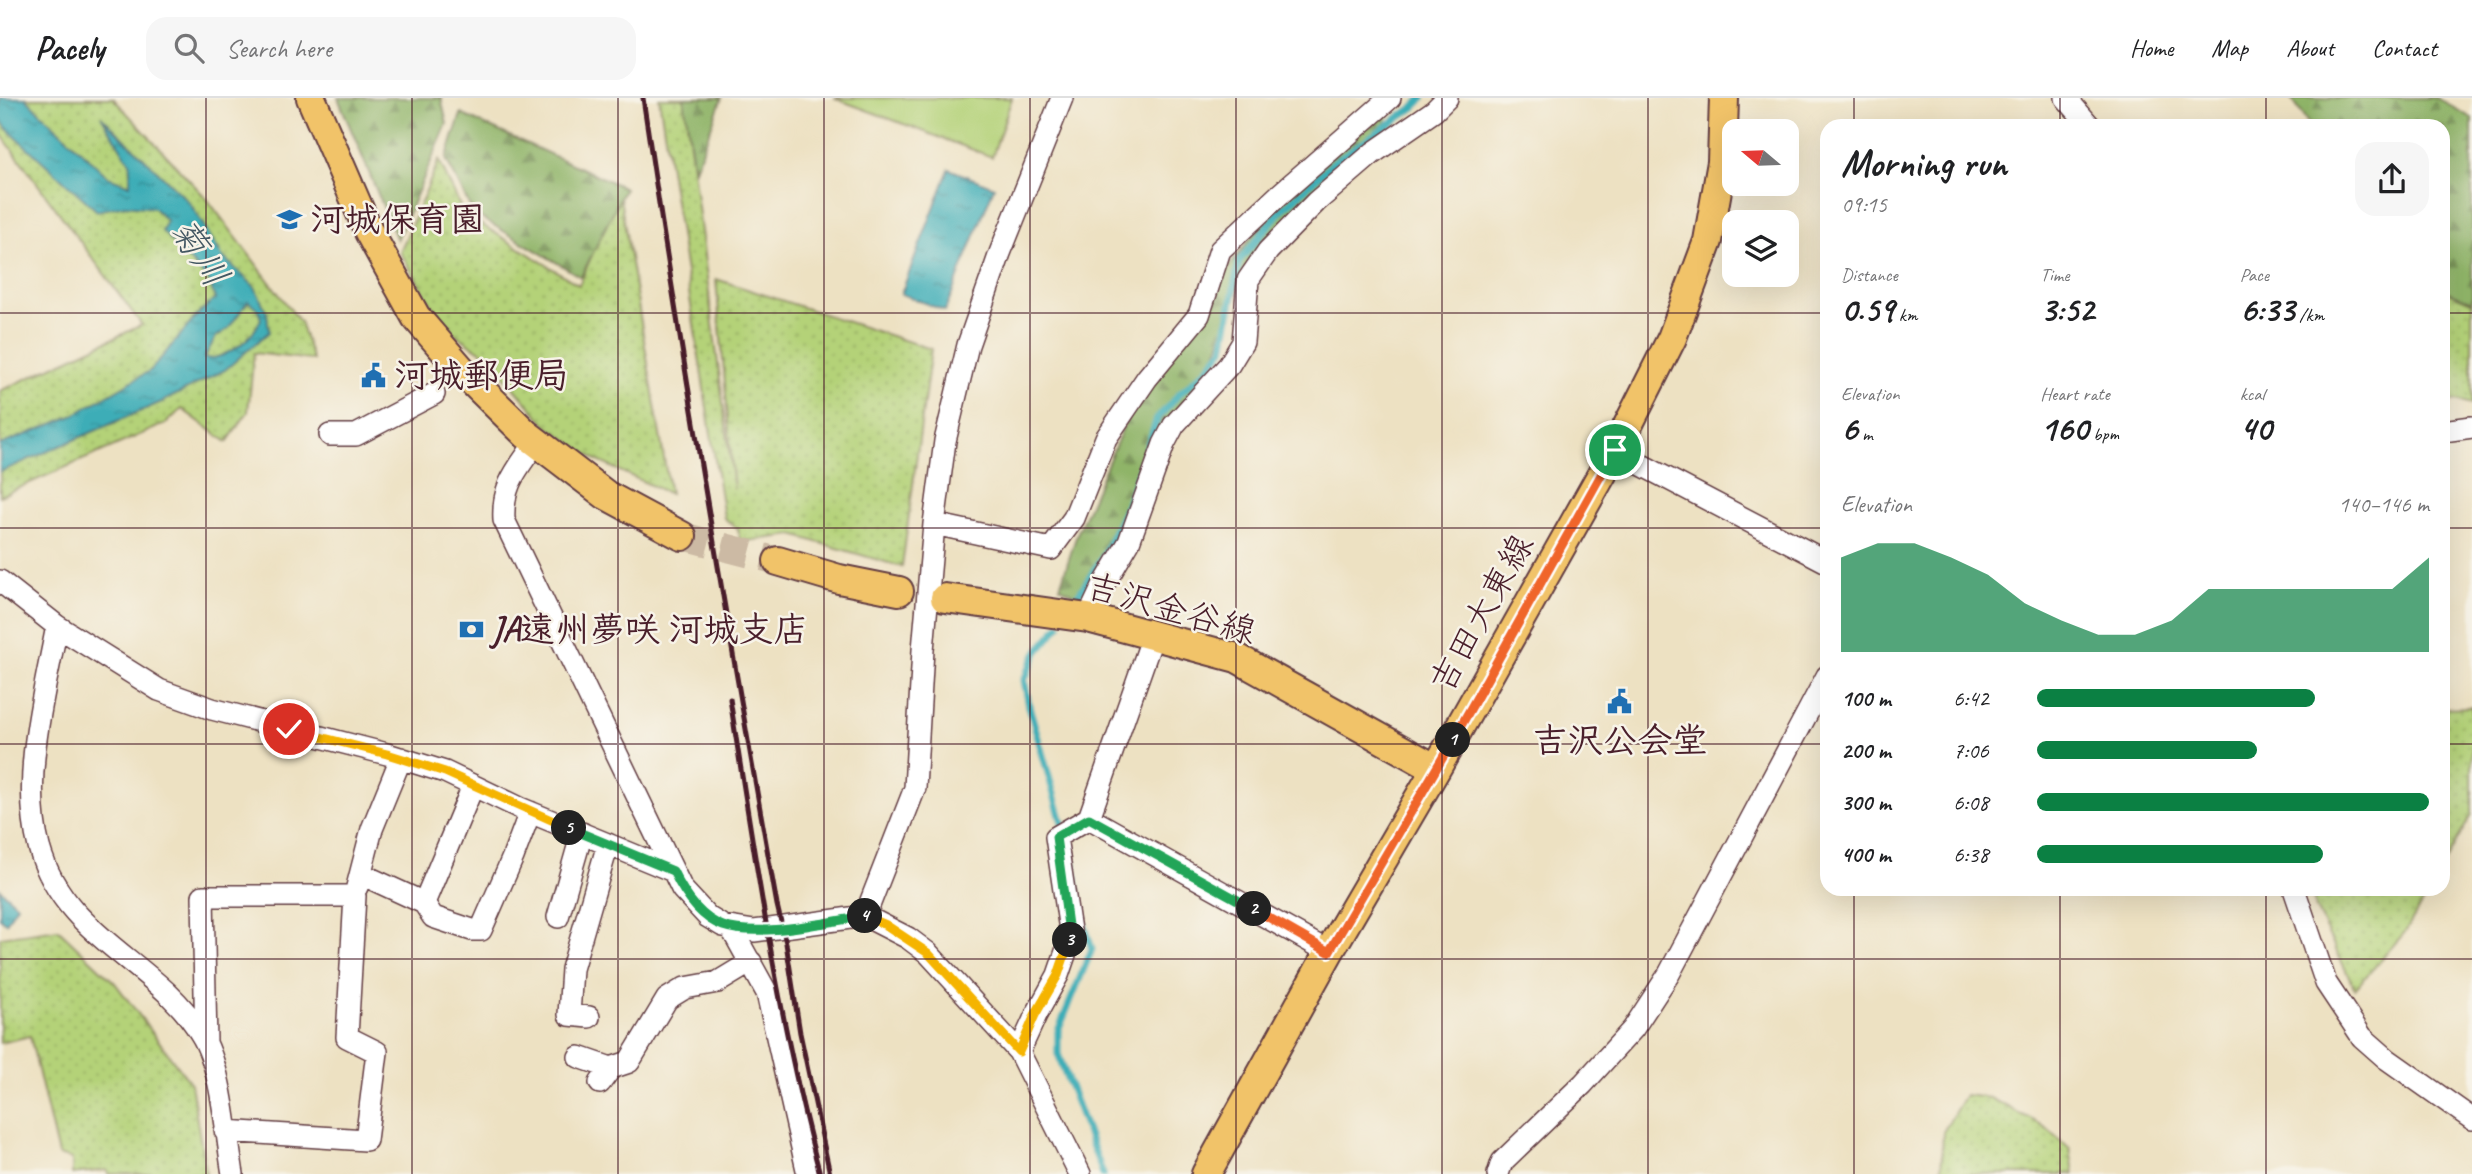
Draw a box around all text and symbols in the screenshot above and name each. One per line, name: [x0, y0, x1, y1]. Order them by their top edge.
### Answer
search box: [146, 17, 636, 80]
text: Pacely: [35, 27, 104, 69]
icon: search: [170, 29, 208, 67]
text: Search here: [226, 32, 332, 65]
text: Home: [2130, 33, 2173, 63]
text: Map: [2211, 33, 2248, 63]
text: About: [2286, 33, 2334, 63]
text: Contact: [2372, 33, 2437, 63]
north arrow: [1722, 119, 1799, 196]
map controls: [1722, 119, 1799, 287]
text: Morning run: [1841, 140, 2007, 187]
button: share: [2355, 142, 2429, 216]
text: 09:15: [1841, 190, 1887, 219]
place label: 河城保育園: [310, 197, 485, 242]
school or university icon: 河城保育園: [276, 205, 304, 233]
water label: 菊川: [159, 208, 240, 296]
button: layers: [1722, 210, 1799, 287]
text: Distance: [1841, 263, 1898, 287]
text: Time: [2040, 263, 2069, 287]
text: Pace: [2240, 263, 2269, 287]
text: 0.59: [1841, 287, 1894, 332]
text: 3:52: [2040, 287, 2094, 332]
text: 6:33: [2240, 287, 2295, 332]
text: km: [1894, 303, 1917, 327]
text: /km: [2295, 303, 2324, 327]
place label: 河城郵便局: [394, 353, 569, 398]
public building icon: 河城郵便局: [360, 361, 388, 389]
text: Elevation: [1841, 382, 1899, 406]
text: Heart rate: [2040, 382, 2110, 406]
text: kcal: [2240, 382, 2265, 406]
text: 6: [1841, 406, 1858, 451]
text: 160: [2040, 406, 2088, 451]
text: 40: [2240, 406, 2271, 451]
pin: [1585, 420, 1645, 480]
text: m: [1858, 422, 1873, 446]
text: bpm: [2088, 422, 2119, 446]
icon: arrive: [1596, 431, 1634, 469]
text: Elevation: [1841, 490, 1912, 519]
text: 140–146 m: [2338, 490, 2429, 519]
street label: 吉田大東線: [1419, 526, 1544, 701]
street label: 吉沢金谷線: [1081, 563, 1261, 654]
place label: JA遠州夢咲 河城支店: [489, 607, 808, 652]
bank icon: JA遠州夢咲 河城支店: [457, 615, 485, 643]
text: 100 m: [1841, 684, 1891, 713]
text: 6:42: [1953, 684, 1989, 713]
public building icon: 吉沢公会堂: [1606, 688, 1634, 716]
pin: [259, 699, 319, 759]
icon: check: [270, 710, 308, 748]
place label: 吉沢公会堂: [1532, 718, 1708, 763]
pin: 1: [1436, 722, 1470, 758]
text: 1: [1448, 727, 1457, 751]
text: 200 m: [1841, 736, 1891, 765]
text: 7:06: [1953, 736, 1989, 765]
text: 300 m: [1841, 788, 1891, 817]
text: 6:08: [1953, 788, 1989, 817]
pin: 5: [552, 810, 586, 846]
text: 5: [564, 815, 573, 839]
text: 400 m: [1841, 840, 1891, 869]
text: 6:38: [1953, 840, 1989, 869]
pin: 2: [1236, 892, 1272, 926]
text: 2: [1249, 896, 1258, 920]
pin: 4: [848, 898, 882, 934]
text: 4: [860, 903, 869, 927]
pin: 3: [1052, 922, 1088, 958]
text: 3: [1065, 927, 1074, 951]

